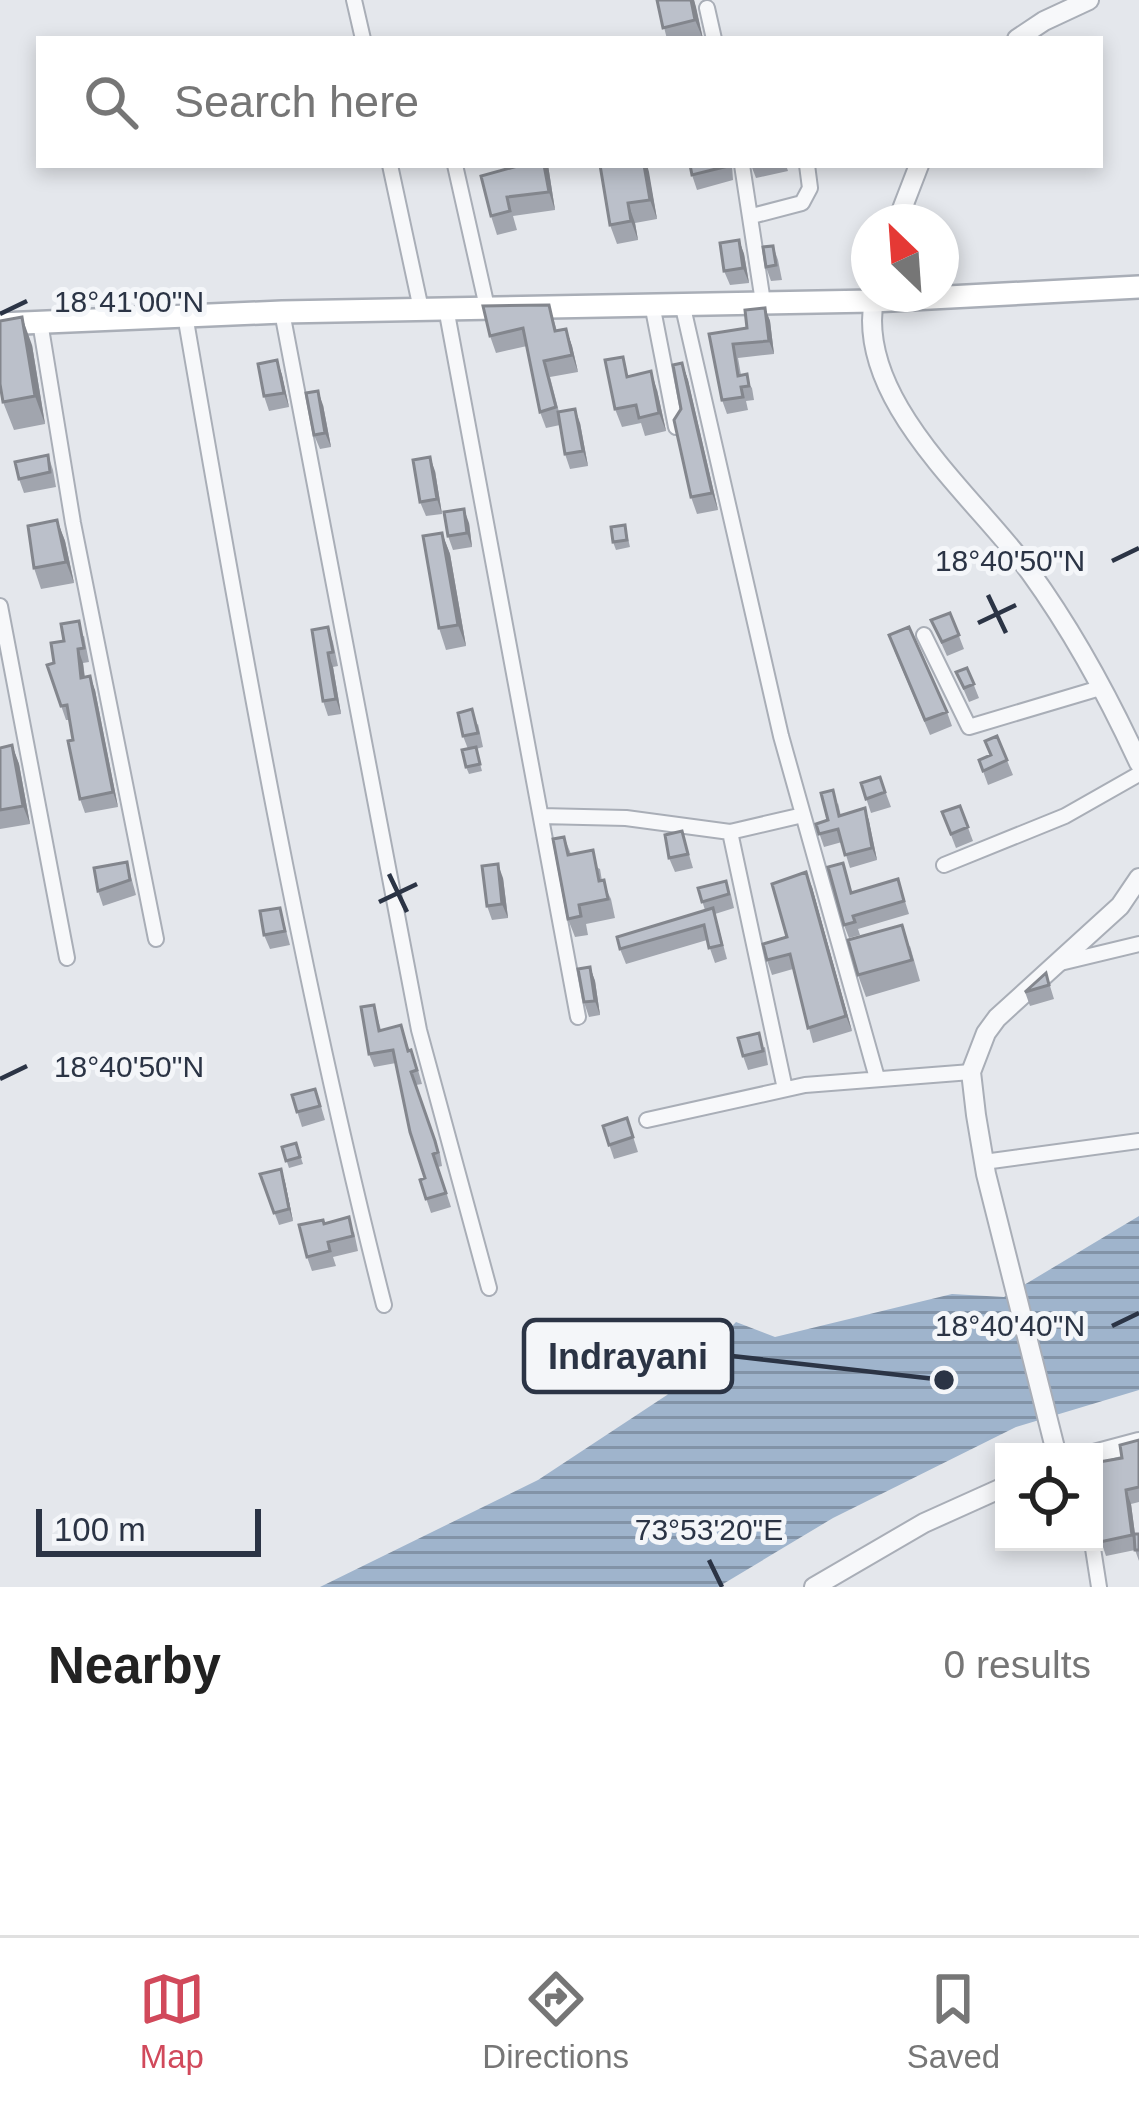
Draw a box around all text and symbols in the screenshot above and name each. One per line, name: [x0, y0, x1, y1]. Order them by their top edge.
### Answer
search box: [36, 36, 1103, 168]
icon: search: [78, 69, 144, 135]
text: Search here: [174, 76, 419, 127]
north arrow: [851, 204, 959, 312]
text: 18°41'00"N: [54, 285, 204, 318]
text: 18°40'50"N: [935, 544, 1085, 577]
text: 18°40'50"N: [54, 1050, 204, 1083]
text: 18°40'40"N: [935, 1309, 1085, 1342]
callout: Indrayani: [524, 1320, 732, 1392]
text: Indrayani: [548, 1336, 708, 1377]
map controls: [995, 1443, 1103, 1551]
button: locate: [995, 1443, 1103, 1551]
scale bar: [36, 1503, 261, 1556]
text: 100 m: [54, 1511, 146, 1548]
text: 73°53'20"E: [635, 1513, 783, 1546]
text: Nearby: [48, 1637, 221, 1694]
text: 0 results: [944, 1643, 1091, 1686]
tab: Map: [139, 1966, 205, 2076]
tab: Directions: [482, 1966, 629, 2076]
tab: Saved: [907, 1966, 1000, 2076]

